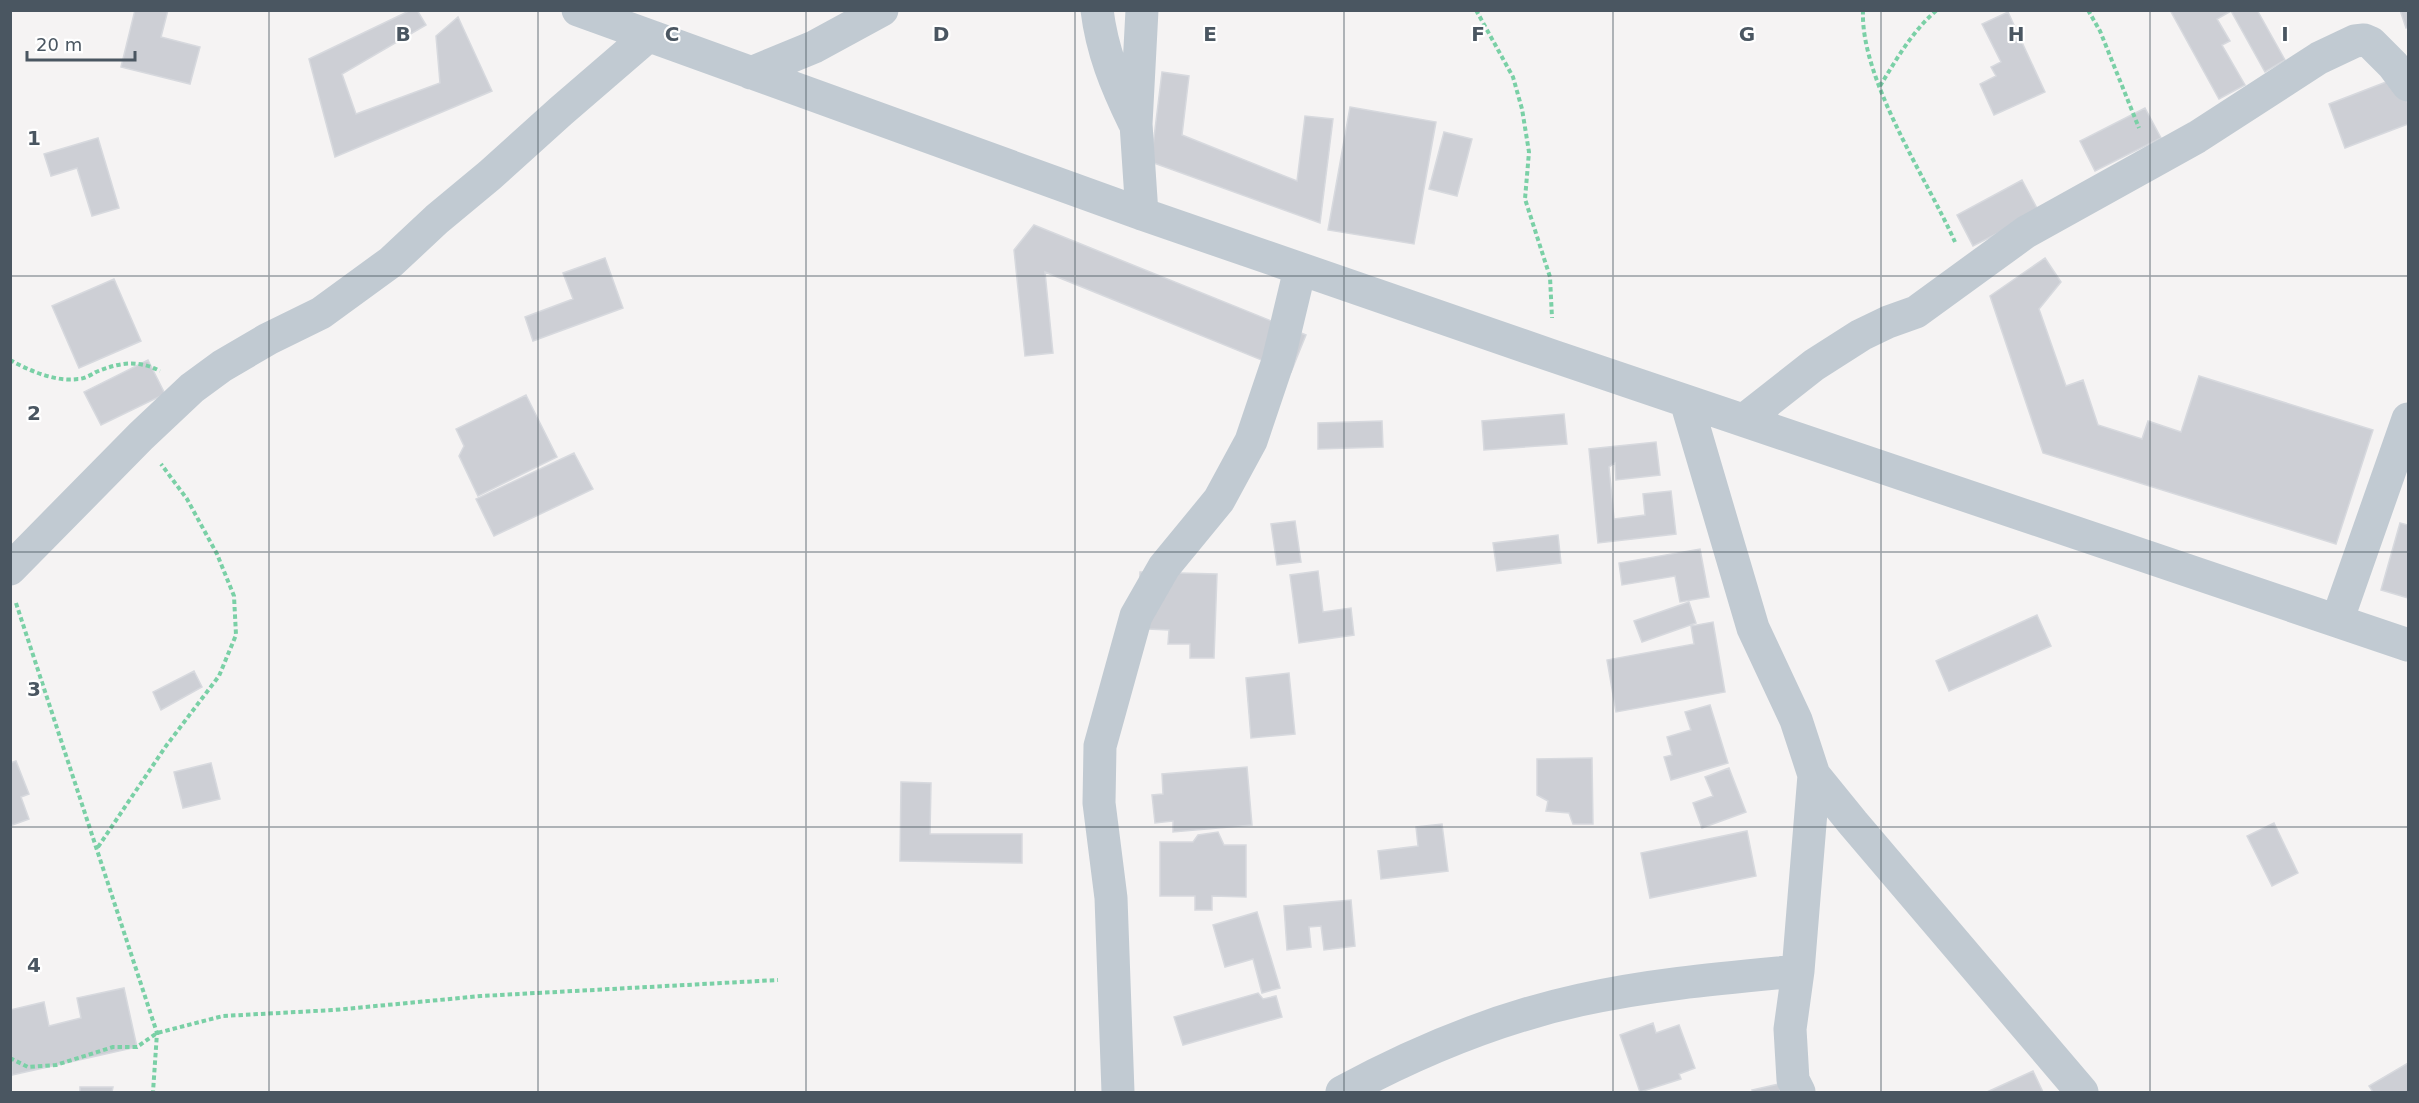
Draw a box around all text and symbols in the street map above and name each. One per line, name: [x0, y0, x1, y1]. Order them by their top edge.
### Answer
text: B: [395, 22, 411, 46]
text: C: [665, 22, 679, 46]
text: D: [933, 22, 949, 46]
text: E: [1203, 22, 1217, 46]
text: F: [1471, 22, 1485, 46]
text: G: [1739, 22, 1755, 46]
text: H: [2008, 22, 2024, 46]
text: I: [2281, 22, 2289, 46]
scale bar: [27, 24, 135, 62]
text: 20 m: [36, 34, 82, 55]
text: 1: [27, 126, 41, 150]
text: 2: [27, 401, 41, 425]
text: 3: [27, 677, 41, 701]
text: 4: [27, 953, 41, 977]

